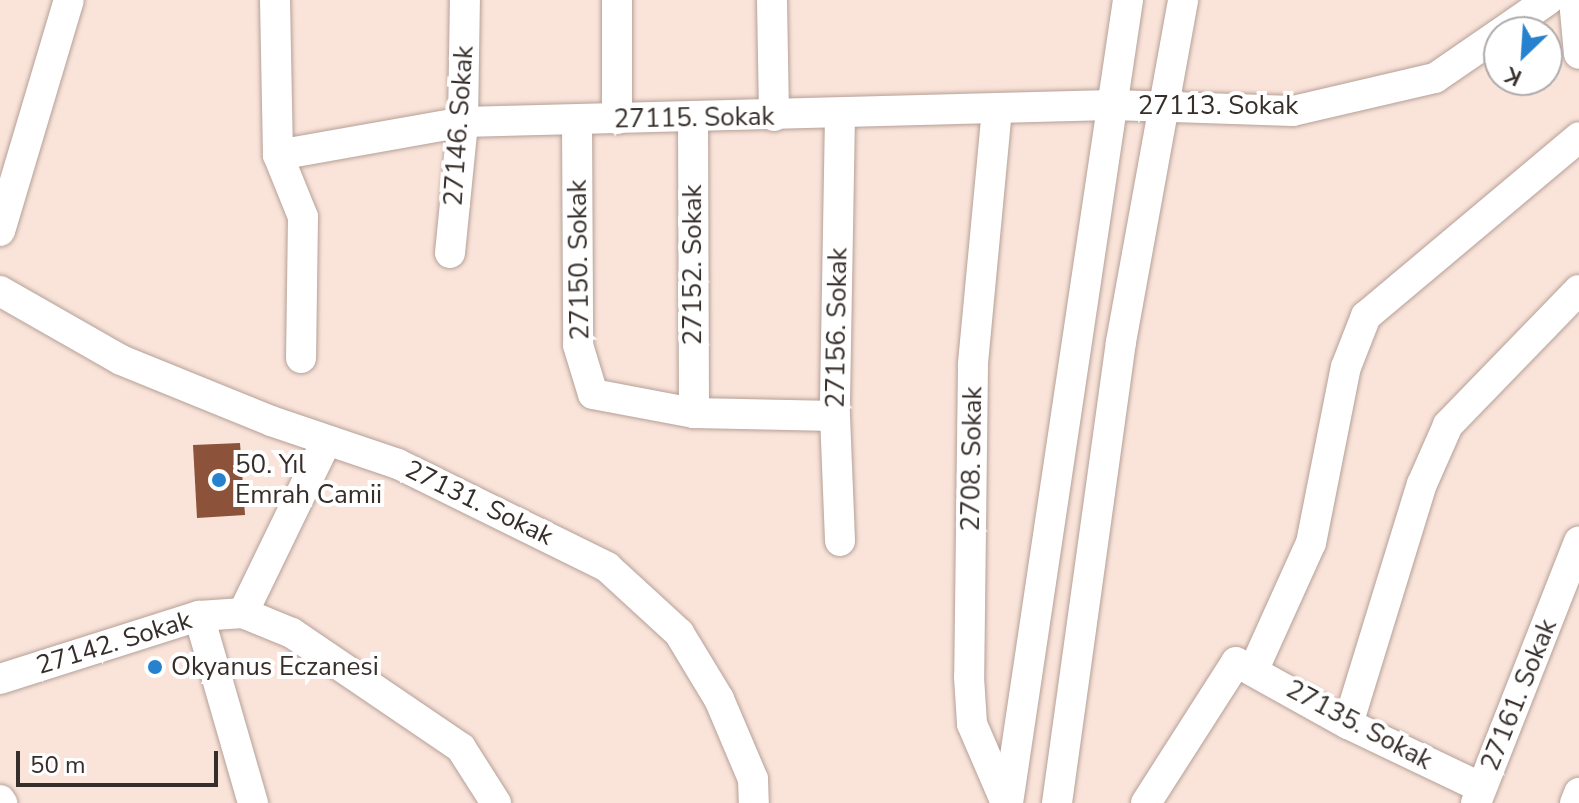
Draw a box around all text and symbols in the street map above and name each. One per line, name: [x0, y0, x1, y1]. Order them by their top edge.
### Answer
north arrow: [1483, 16, 1563, 96]
street label: 27146. Sokak: [438, 45, 480, 207]
text: K: [1501, 59, 1527, 93]
street label: 27113. Sokak: [1138, 90, 1298, 122]
street label: 27115. Sokak: [613, 101, 775, 135]
street label: 27150. Sokak: [562, 179, 596, 341]
street label: 27152. Sokak: [677, 185, 709, 345]
street label: 27156. Sokak: [820, 247, 854, 409]
street label: 2708. Sokak: [955, 386, 989, 532]
place label: 50. Yıl Emrah Camii: [235, 449, 382, 510]
street label: 27131. Sokak: [400, 454, 558, 552]
marker: 50. Yıl Emrah Camii: [210, 471, 228, 489]
street label: 27142. Sokak: [33, 605, 195, 681]
street label: 27161. Sokak: [1474, 615, 1564, 775]
place label: Okyanus Eczanesi: [171, 651, 379, 683]
marker: Okyanus Eczanesi: [146, 658, 164, 676]
street label: 27135. Sokak: [1281, 674, 1437, 776]
scale bar: [20, 735, 222, 785]
text: 50 m: [30, 749, 86, 781]

